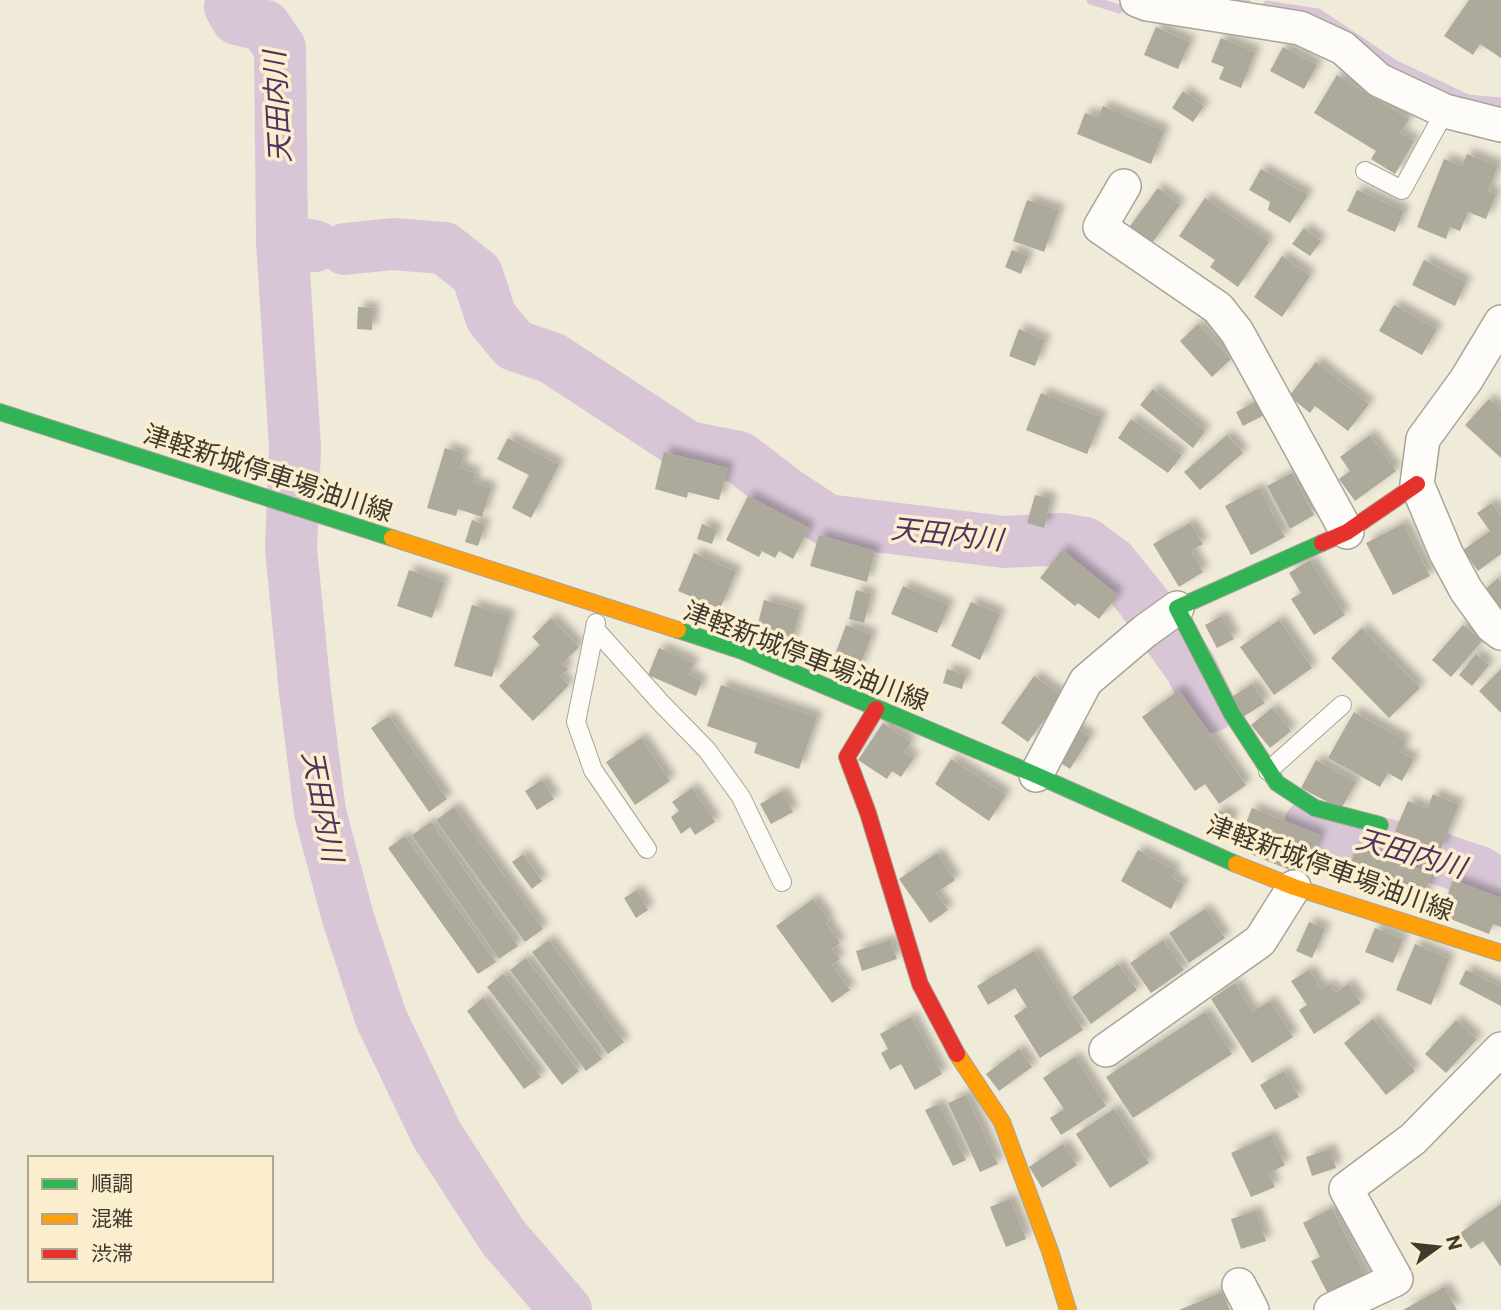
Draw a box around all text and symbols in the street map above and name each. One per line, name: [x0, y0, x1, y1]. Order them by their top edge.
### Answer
water label: 天田内川: [256, 47, 296, 164]
street label: 津軽新城停車場油川線: [140, 417, 397, 526]
water label: 天田内川: [890, 510, 1008, 556]
street label: 津軽新城停車場油川線: [680, 594, 933, 716]
water label: 天田内川: [297, 748, 352, 867]
street label: 津軽新城停車場油川線: [1203, 808, 1458, 926]
water label: 天田内川: [1353, 820, 1473, 885]
legend: [28, 1156, 273, 1282]
text: 順調: [91, 1170, 133, 1195]
text: 混雑: [91, 1205, 133, 1230]
north arrow: [1403, 1212, 1473, 1282]
text: N: [1442, 1233, 1468, 1252]
text: 渋滞: [91, 1240, 133, 1265]

